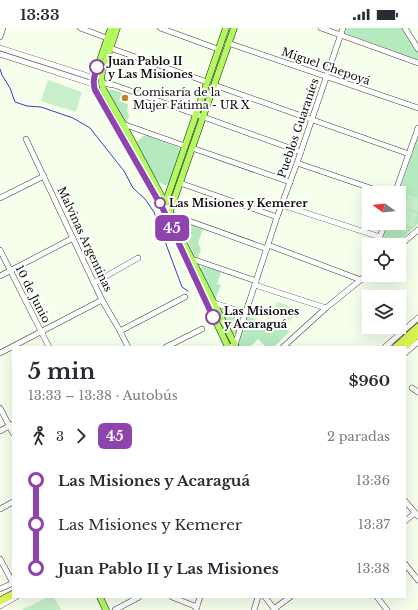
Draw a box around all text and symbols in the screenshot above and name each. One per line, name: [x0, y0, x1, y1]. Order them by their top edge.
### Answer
text: 13:33: [20, 5, 59, 24]
street label: Miguel Chepoyá: [280, 44, 373, 88]
place label: Juan Pablo II y Las Misiones: [106, 54, 193, 81]
marker: Juan Pablo II y Las Misiones: [89, 59, 105, 75]
street label: Pueblos Guaraníes: [274, 76, 322, 180]
place label: Comisaría de la Mujer Fátima - UR X: [133, 85, 251, 112]
marker: Comisaría de la Mujer Fátima - UR X: [120, 93, 130, 103]
street label: Malvinas Argentinas: [55, 184, 115, 294]
north arrow: [362, 186, 406, 230]
map controls: [362, 186, 406, 334]
place label: Las Misiones y Kemerer: [169, 196, 308, 210]
marker: Las Misiones y Kemerer: [154, 197, 166, 209]
line badge: 45: [154, 215, 190, 241]
text: 45: [163, 219, 181, 237]
button: locate: [362, 238, 406, 282]
street label: 10 de Junio: [13, 263, 53, 325]
button: layers: [362, 290, 406, 334]
place label: Las Misiones y Acaraguá: [224, 304, 299, 331]
marker: Las Misiones y Acaraguá: [205, 309, 221, 325]
text: 5 min: [28, 358, 95, 385]
text: $960: [349, 371, 390, 390]
text: 13:33 – 13:38 · Autobús: [28, 387, 178, 404]
icon: walk: [28, 425, 50, 447]
icon: forward: [70, 425, 92, 447]
text: 45: [106, 427, 124, 445]
text: 3: [56, 428, 64, 445]
text: 2 paradas: [327, 428, 390, 445]
text: Las Misiones y Acaraguá: [58, 471, 250, 490]
text: 13:36: [356, 472, 390, 489]
text: Las Misiones y Kemerer: [58, 515, 242, 534]
text: 13:37: [358, 516, 390, 533]
text: Juan Pablo II y Las Misiones: [58, 559, 279, 578]
text: 13:38: [357, 560, 390, 577]

